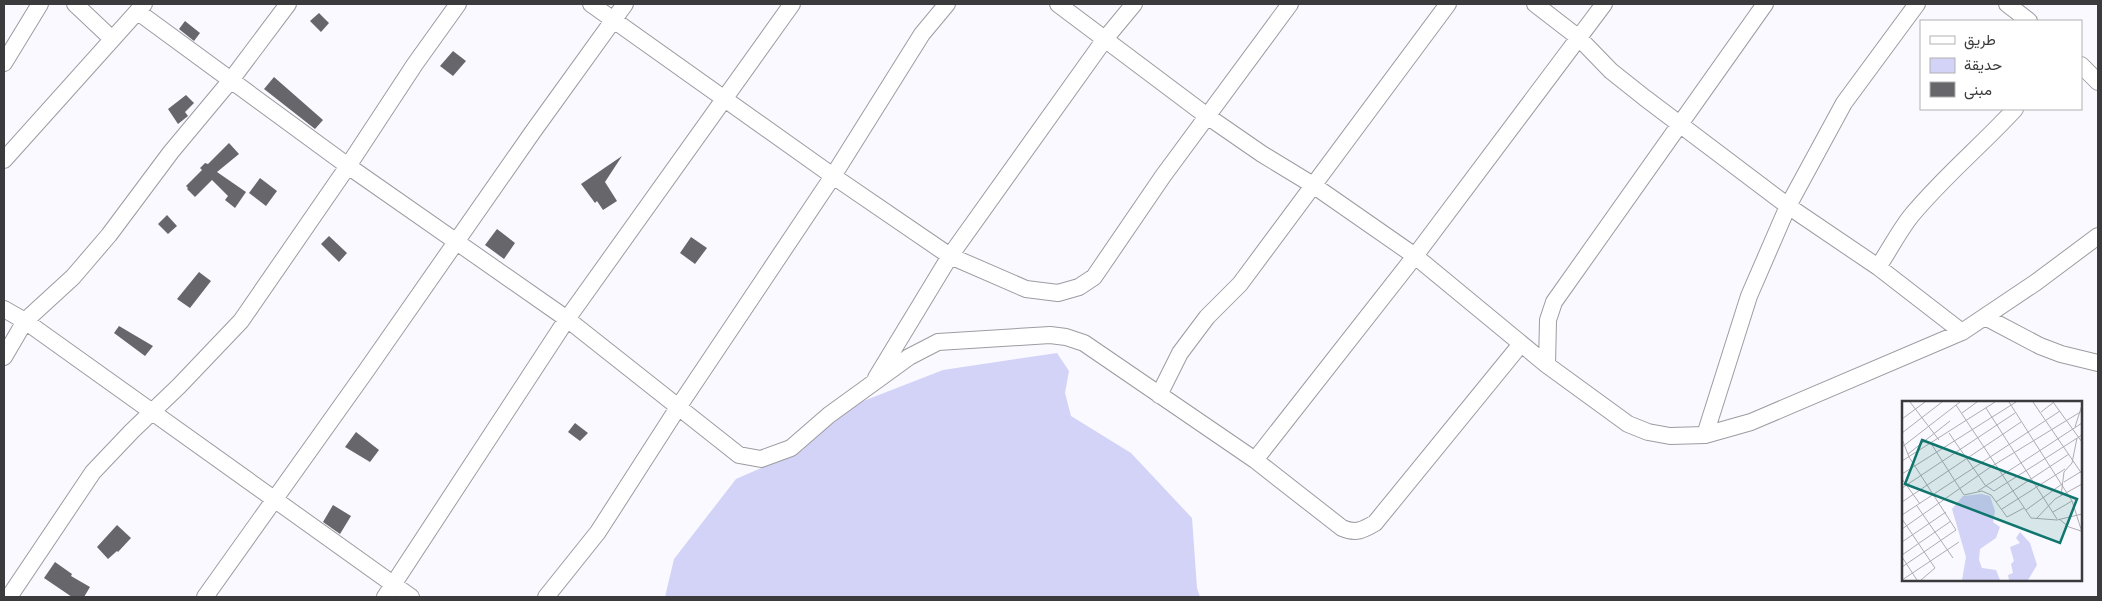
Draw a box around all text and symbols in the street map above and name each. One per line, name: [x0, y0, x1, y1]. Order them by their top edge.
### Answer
legend: [1920, 20, 2082, 110]
text: طريق: [1964, 31, 1996, 50]
text: حديقة: [1964, 56, 2002, 74]
text: مبنى: [1964, 81, 1992, 100]
inset map: [1902, 401, 2082, 581]

